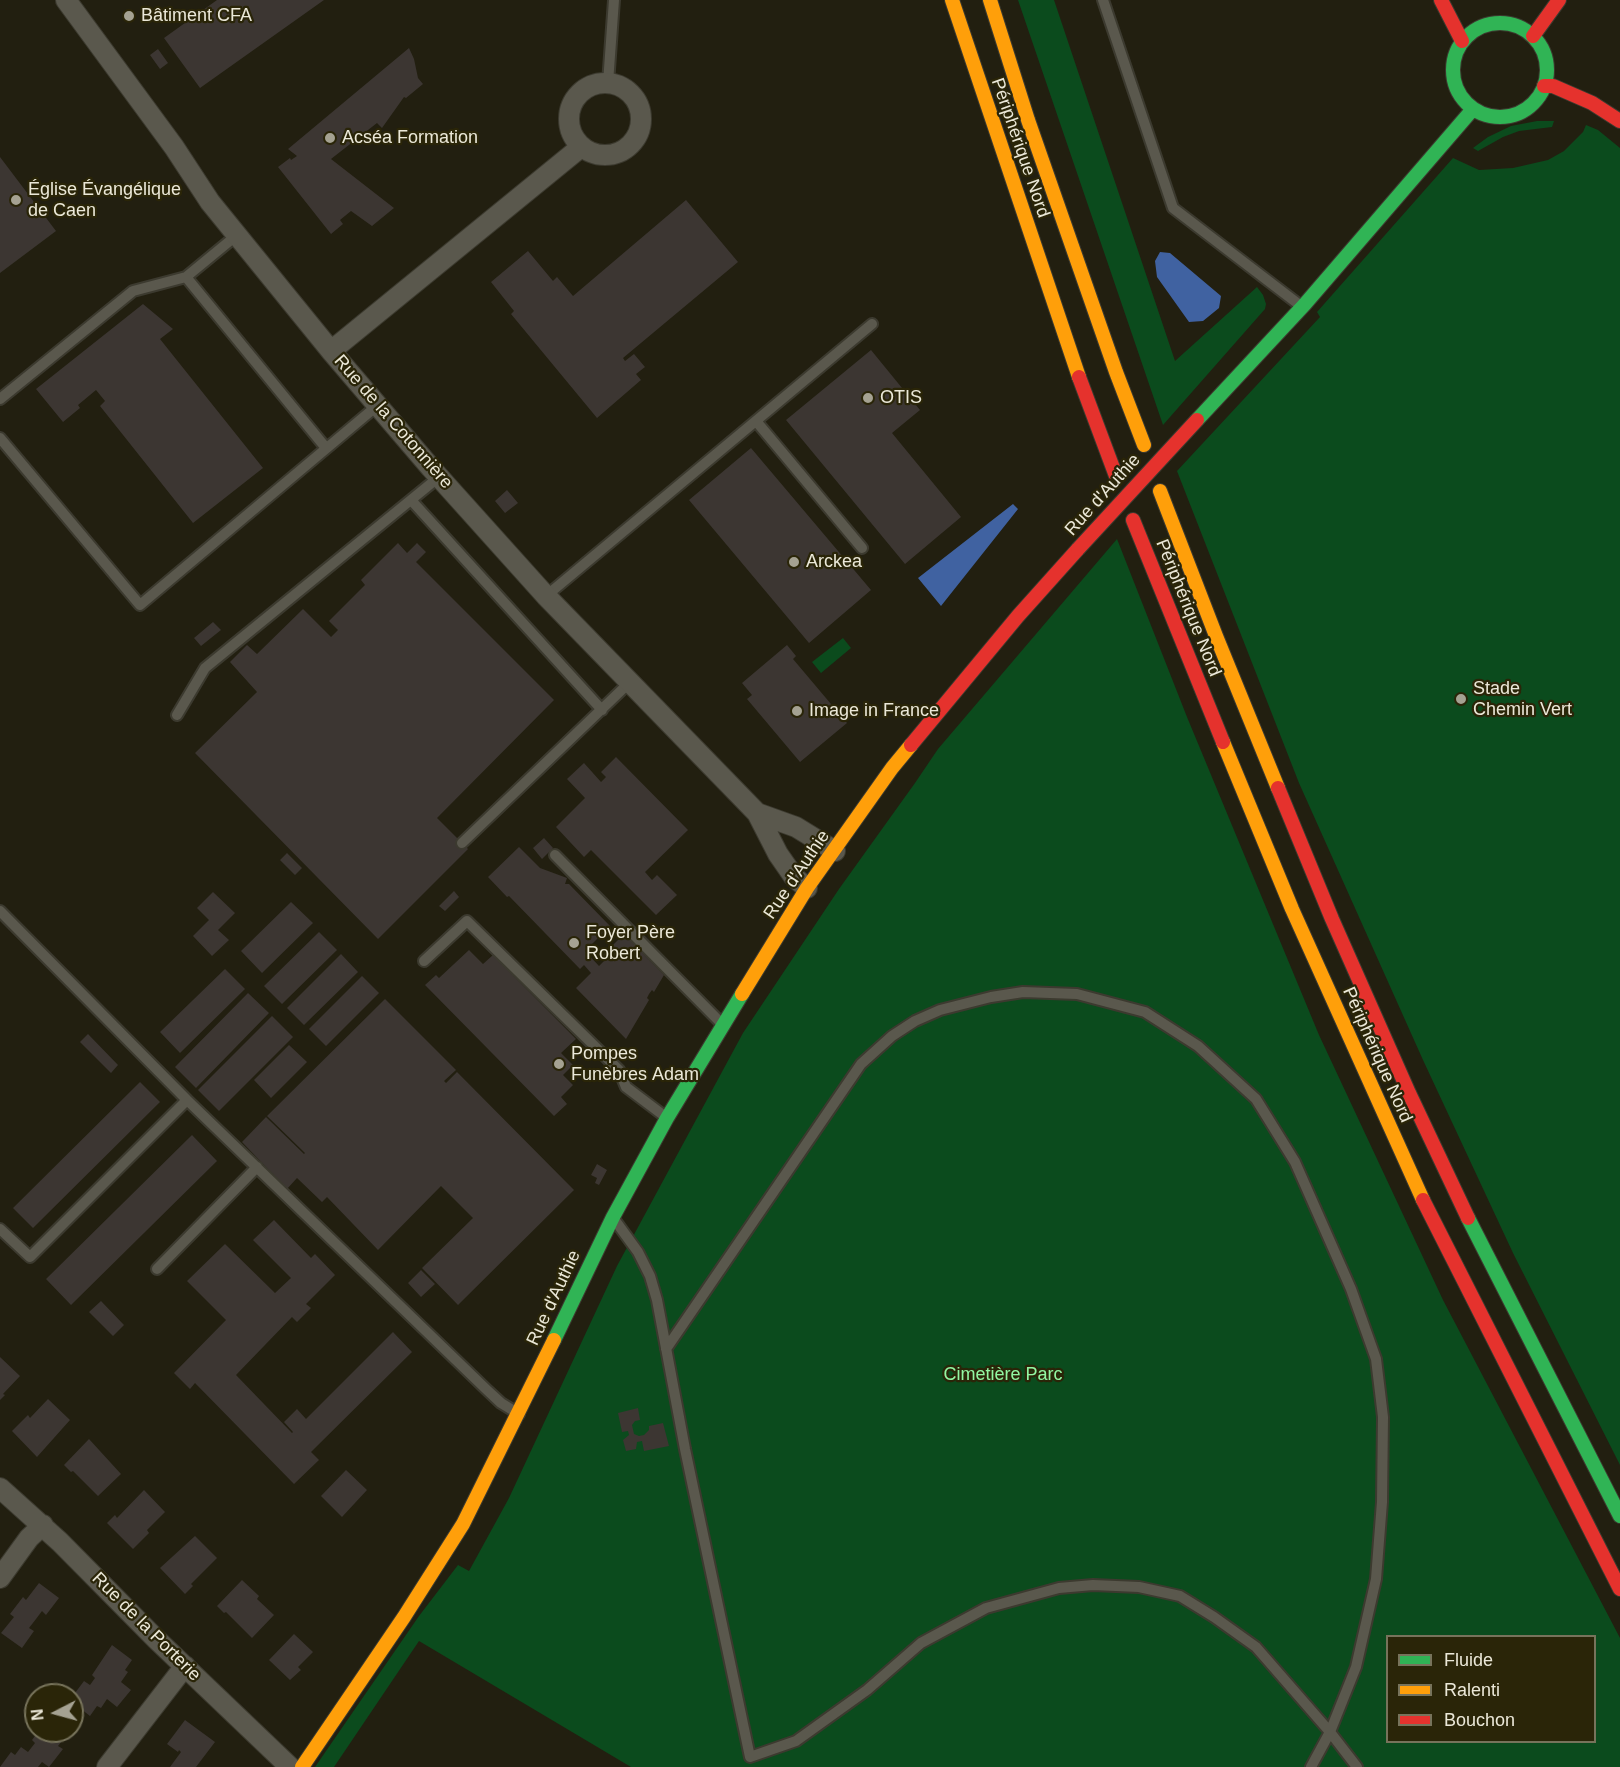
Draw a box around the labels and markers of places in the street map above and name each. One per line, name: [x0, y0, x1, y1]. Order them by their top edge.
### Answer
place label: Bâtiment CFA: [141, 5, 252, 27]
marker: Bâtiment CFA: [122, 9, 136, 23]
place label: Acséa Formation: [342, 127, 478, 149]
marker: Acséa Formation: [323, 131, 337, 145]
place label: Église Évangélique de Caen: [28, 179, 181, 222]
marker: Église Évangélique de Caen: [9, 193, 23, 207]
place label: OTIS: [880, 387, 922, 409]
marker: OTIS: [861, 391, 875, 405]
place label: Arckea: [806, 551, 862, 573]
marker: Arckea: [787, 555, 801, 569]
place label: Stade Chemin Vert: [1473, 678, 1572, 720]
marker: Stade Chemin Vert: [1454, 692, 1468, 706]
place label: Image in France: [809, 700, 939, 722]
marker: Image in France: [790, 704, 804, 718]
place label: Foyer Père Robert: [586, 922, 675, 964]
marker: Foyer Père Robert: [567, 936, 581, 950]
place label: Pompes Funèbres Adam: [571, 1043, 699, 1086]
marker: Pompes Funèbres Adam: [552, 1057, 566, 1071]

